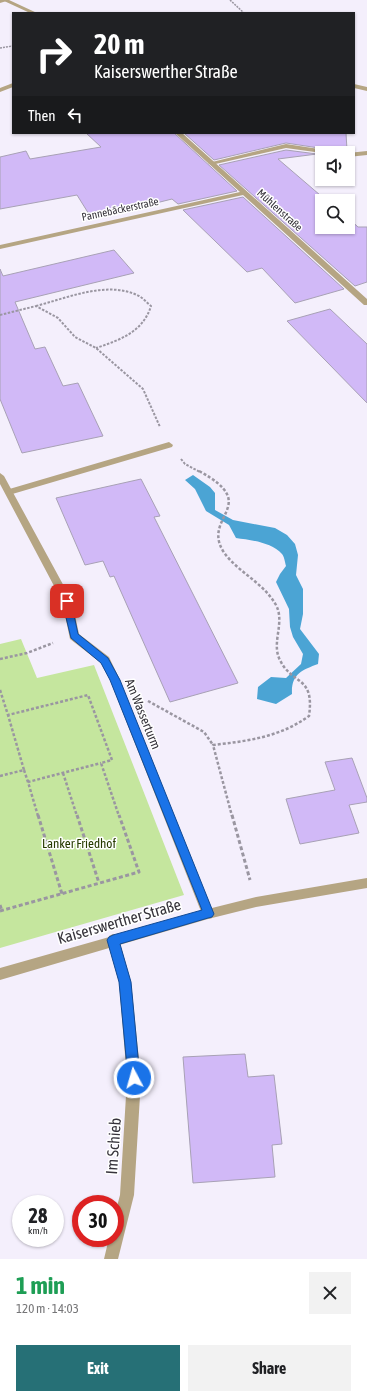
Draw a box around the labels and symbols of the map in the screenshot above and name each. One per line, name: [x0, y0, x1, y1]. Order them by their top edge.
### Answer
street label: Mühlenstraße: [255, 187, 305, 233]
street label: Pannebäckerstraße: [80, 195, 160, 223]
pin: [50, 584, 84, 618]
street label: Am Wasserturm: [122, 677, 164, 751]
park label: Lanker Friedhof: [42, 836, 116, 851]
street label: Kaiserswerther Straße: [55, 895, 183, 947]
position arrow: [113, 1057, 155, 1099]
street label: Im Schieb: [102, 1117, 124, 1175]
speed limit sign: 30: [72, 1195, 124, 1247]

